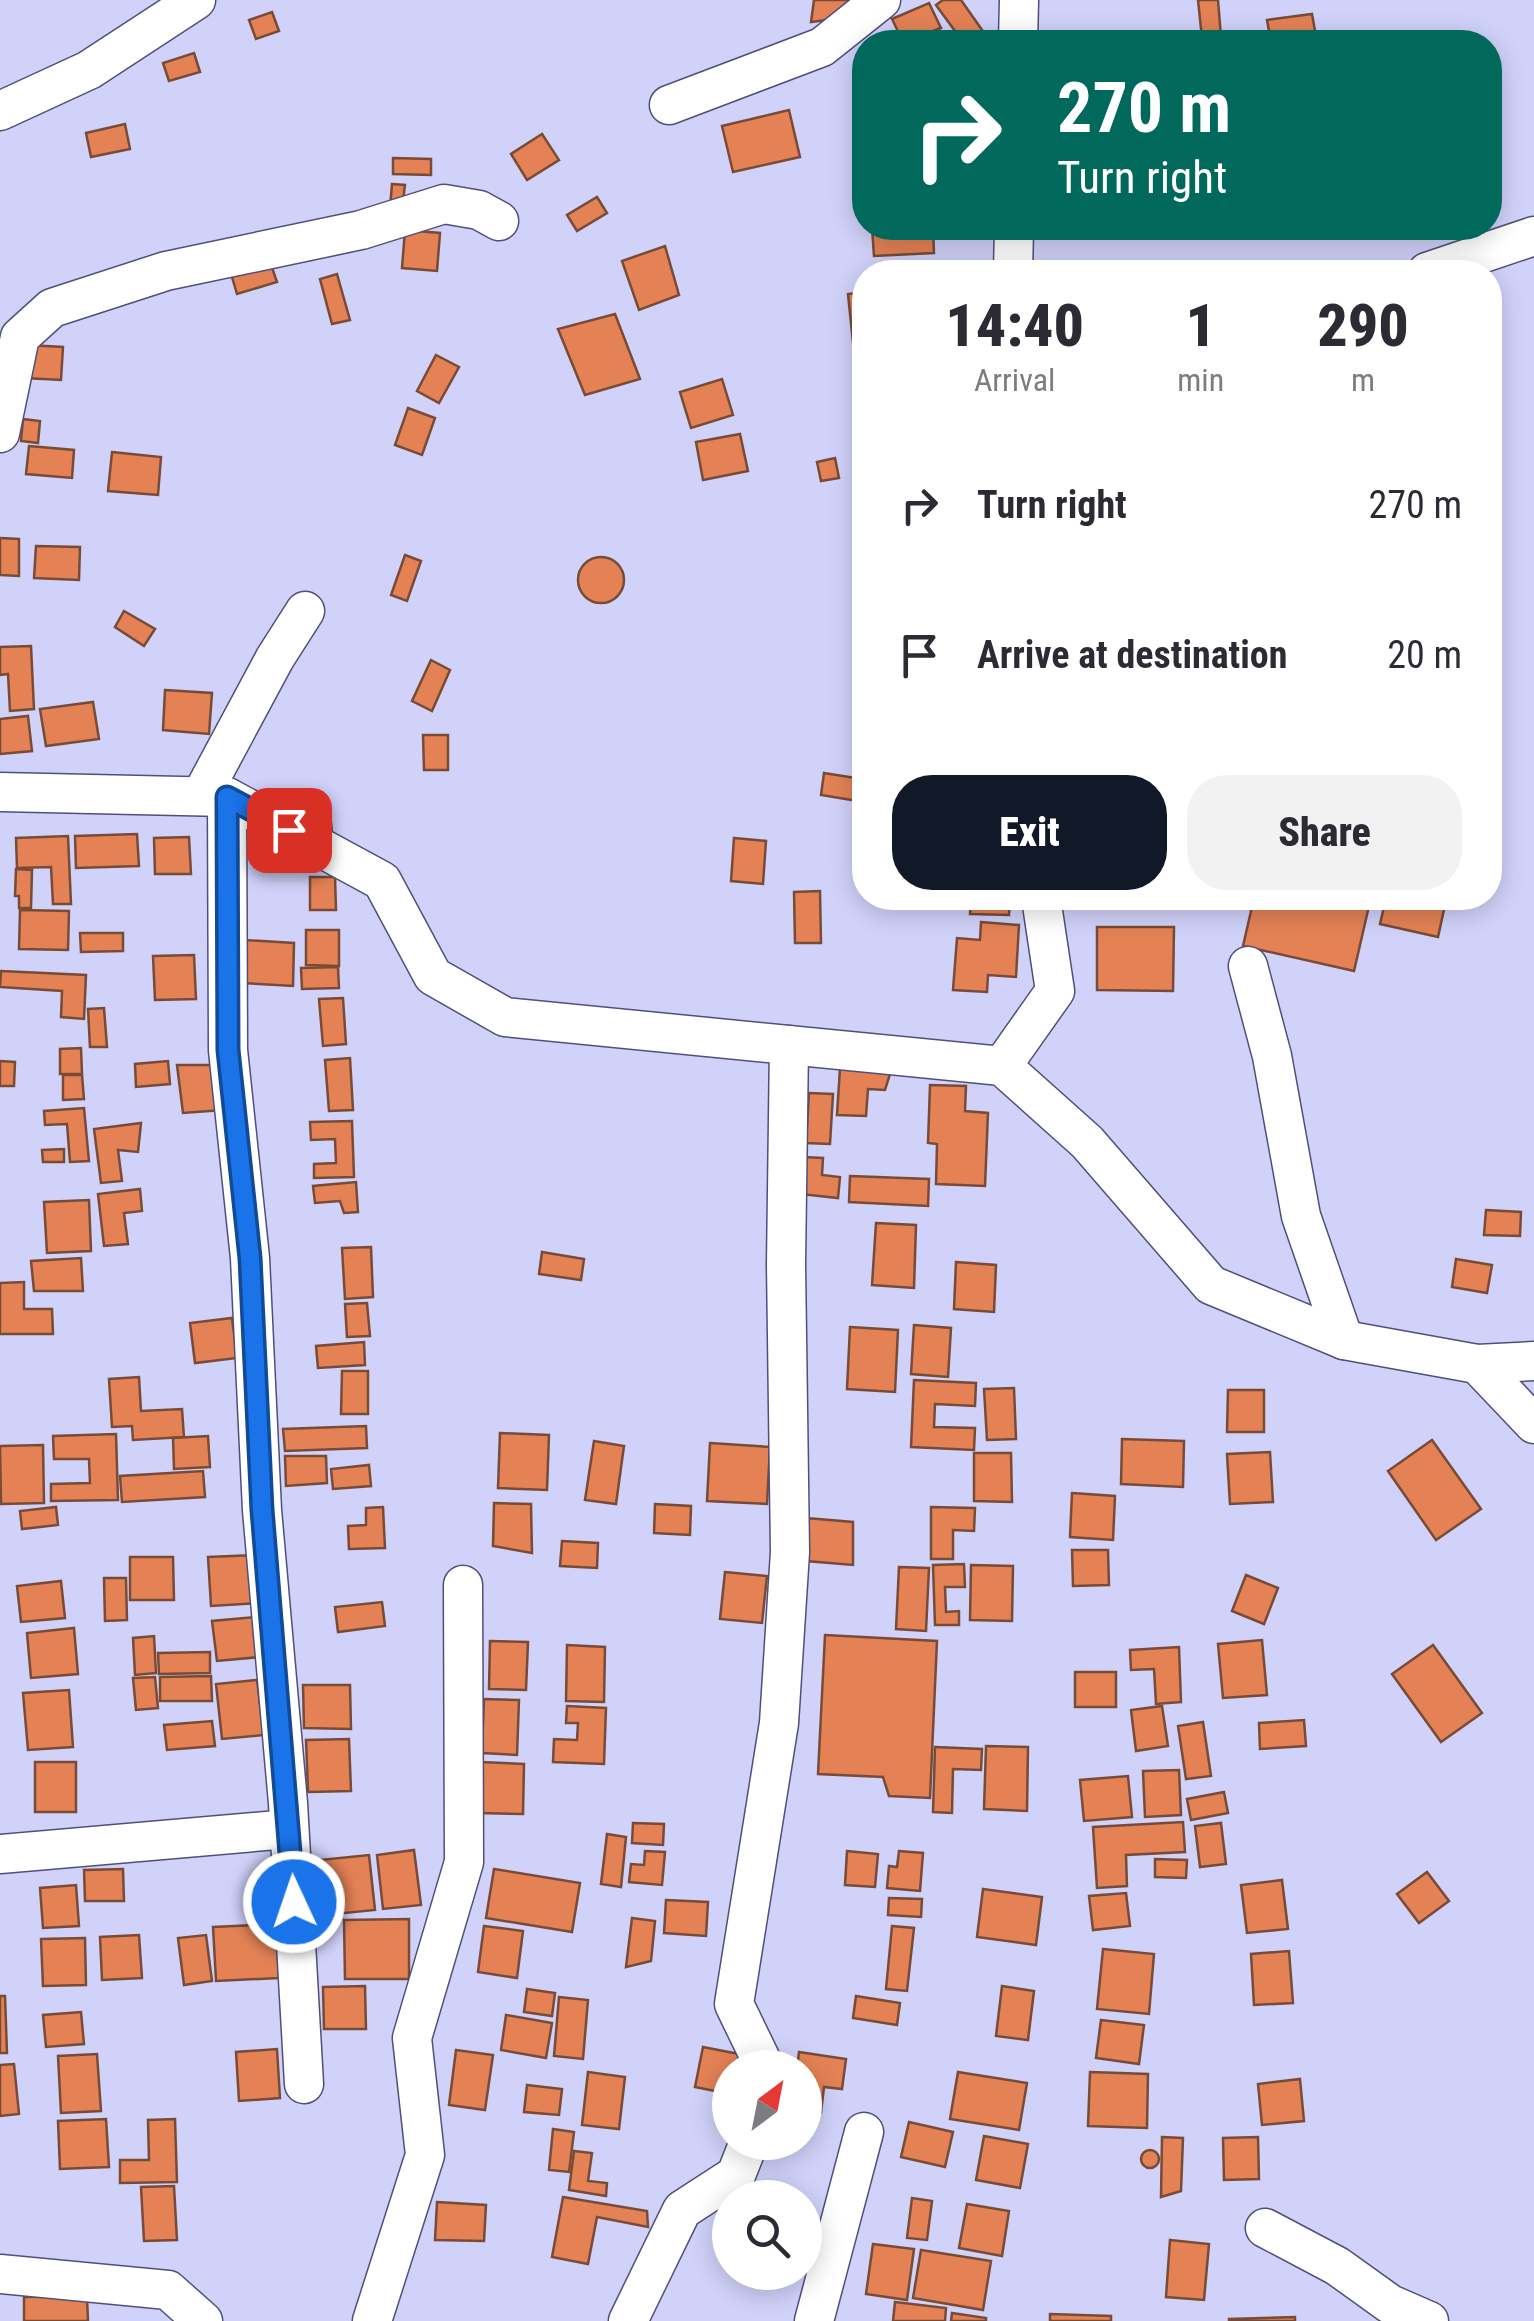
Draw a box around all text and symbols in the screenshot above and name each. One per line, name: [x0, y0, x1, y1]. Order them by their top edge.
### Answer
text: 270 m: [1057, 67, 1231, 149]
icon: right: [892, 70, 1022, 200]
text: Turn right: [1057, 151, 1227, 204]
text: 14:40: [945, 290, 1084, 361]
text: 1: [1185, 290, 1216, 361]
text: 290: [1317, 290, 1409, 361]
text: Arrival: [974, 361, 1055, 399]
text: min: [1177, 361, 1224, 399]
text: m: [1351, 361, 1375, 399]
icon: right: [892, 478, 947, 533]
text: Turn right: [977, 483, 1127, 527]
text: 270 m: [1368, 483, 1462, 527]
icon: arrive: [892, 628, 947, 683]
text: Arrive at destination: [977, 633, 1287, 677]
text: 20 m: [1387, 633, 1462, 677]
button: Exit: [892, 775, 1167, 890]
button: Share: [1187, 775, 1462, 890]
pin: [247, 788, 332, 873]
icon: arrive: [262, 803, 317, 858]
position arrow: [242, 1850, 346, 1954]
north arrow: [712, 2050, 822, 2160]
map controls: [712, 2050, 822, 2290]
button: search: [712, 2180, 822, 2290]

